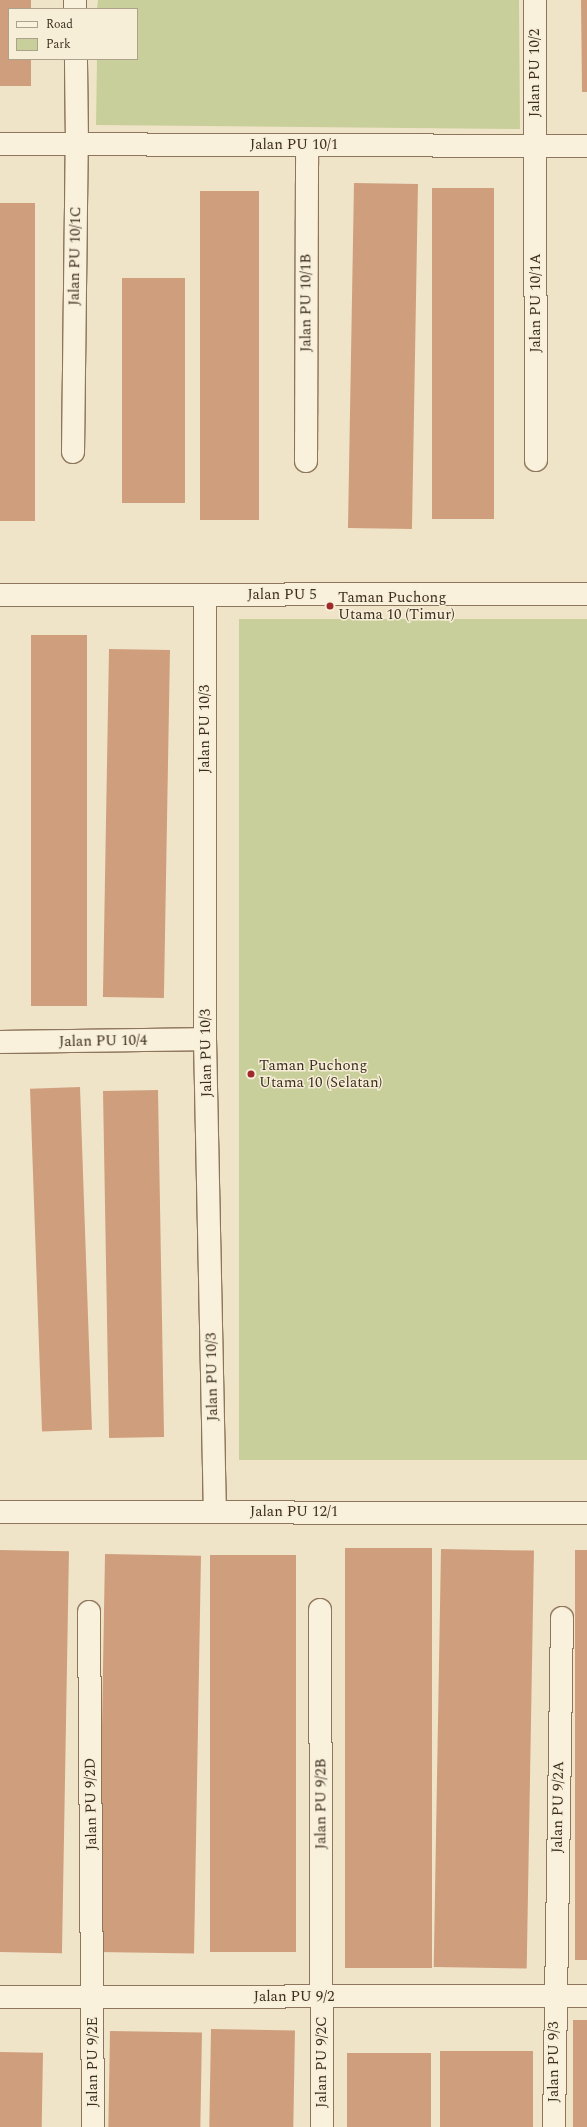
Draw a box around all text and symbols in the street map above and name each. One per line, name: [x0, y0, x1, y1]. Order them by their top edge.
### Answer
legend: [8, 8, 138, 60]
text: Road: [46, 15, 73, 34]
street label: Jalan PU 10/2: [526, 29, 544, 117]
text: Park: [46, 35, 71, 54]
street label: Jalan PU 10/1: [250, 136, 338, 154]
street label: Jalan PU 10/1C: [65, 206, 85, 306]
street label: Jalan PU 10/1A: [527, 253, 545, 353]
street label: Jalan PU 10/1B: [297, 254, 315, 352]
street label: Jalan PU 5: [247, 586, 317, 604]
place label: Taman Puchong Utama 10 (Timur): [338, 588, 455, 623]
marker: Taman Puchong Utama 10 (Timur): [325, 601, 335, 611]
street label: Jalan PU 10/3: [196, 685, 214, 773]
street label: Jalan PU 10/3: [196, 1009, 216, 1097]
street label: Jalan PU 10/4: [59, 1031, 147, 1051]
place label: Taman Puchong Utama 10 (Selatan): [259, 1056, 382, 1091]
marker: Taman Puchong Utama 10 (Selatan): [246, 1069, 256, 1079]
street label: Jalan PU 10/3: [202, 1333, 222, 1421]
street label: Jalan PU 12/1: [250, 1503, 338, 1521]
street label: Jalan PU 9/2D: [81, 1758, 101, 1850]
street label: Jalan PU 9/2B: [312, 1759, 330, 1849]
street label: Jalan PU 9/2A: [548, 1761, 568, 1853]
street label: Jalan PU 9/2: [254, 1988, 334, 2006]
street label: Jalan PU 9/2C: [313, 2016, 331, 2108]
street label: Jalan PU 9/2E: [84, 2017, 102, 2107]
street label: Jalan PU 9/3: [545, 2022, 563, 2102]

